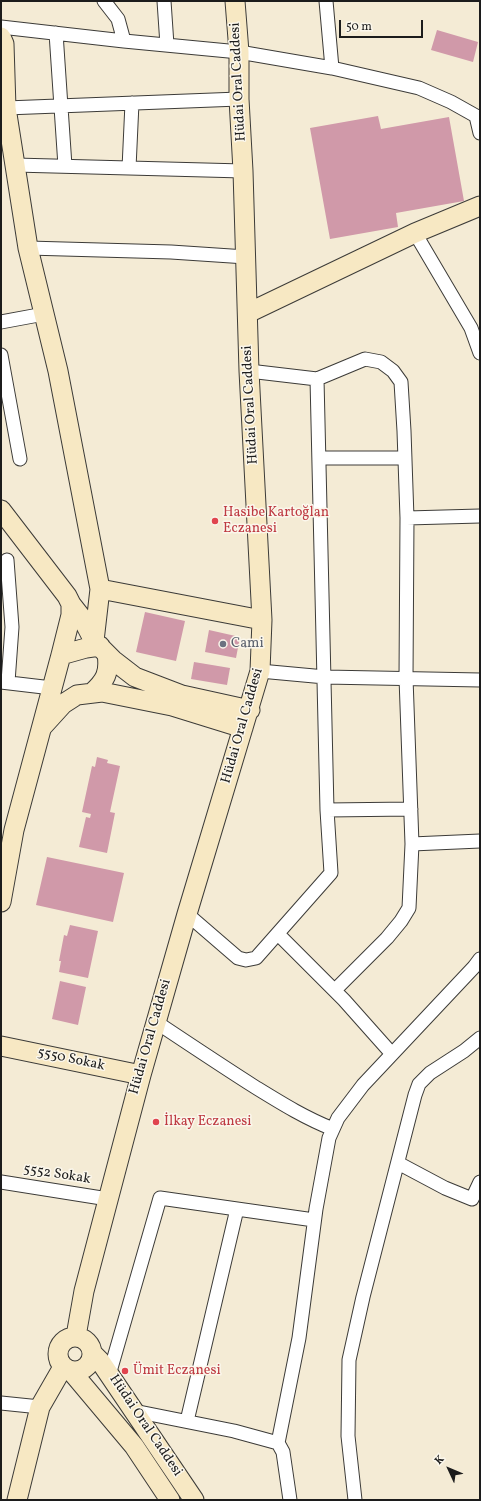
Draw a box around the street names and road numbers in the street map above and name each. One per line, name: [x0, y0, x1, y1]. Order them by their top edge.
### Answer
street label: Hüdai Oral Caddesi: [227, 22, 251, 142]
street label: Hüdai Oral Caddesi: [239, 345, 263, 465]
street label: Hüdai Oral Caddesi: [219, 666, 267, 786]
street label: Hüdai Oral Caddesi: [127, 977, 175, 1097]
street label: 5550 Sokak: [36, 1045, 106, 1075]
street label: 5552 Sokak: [22, 1161, 92, 1189]
street label: Hüdai Oral Caddesi: [105, 1372, 185, 1480]

